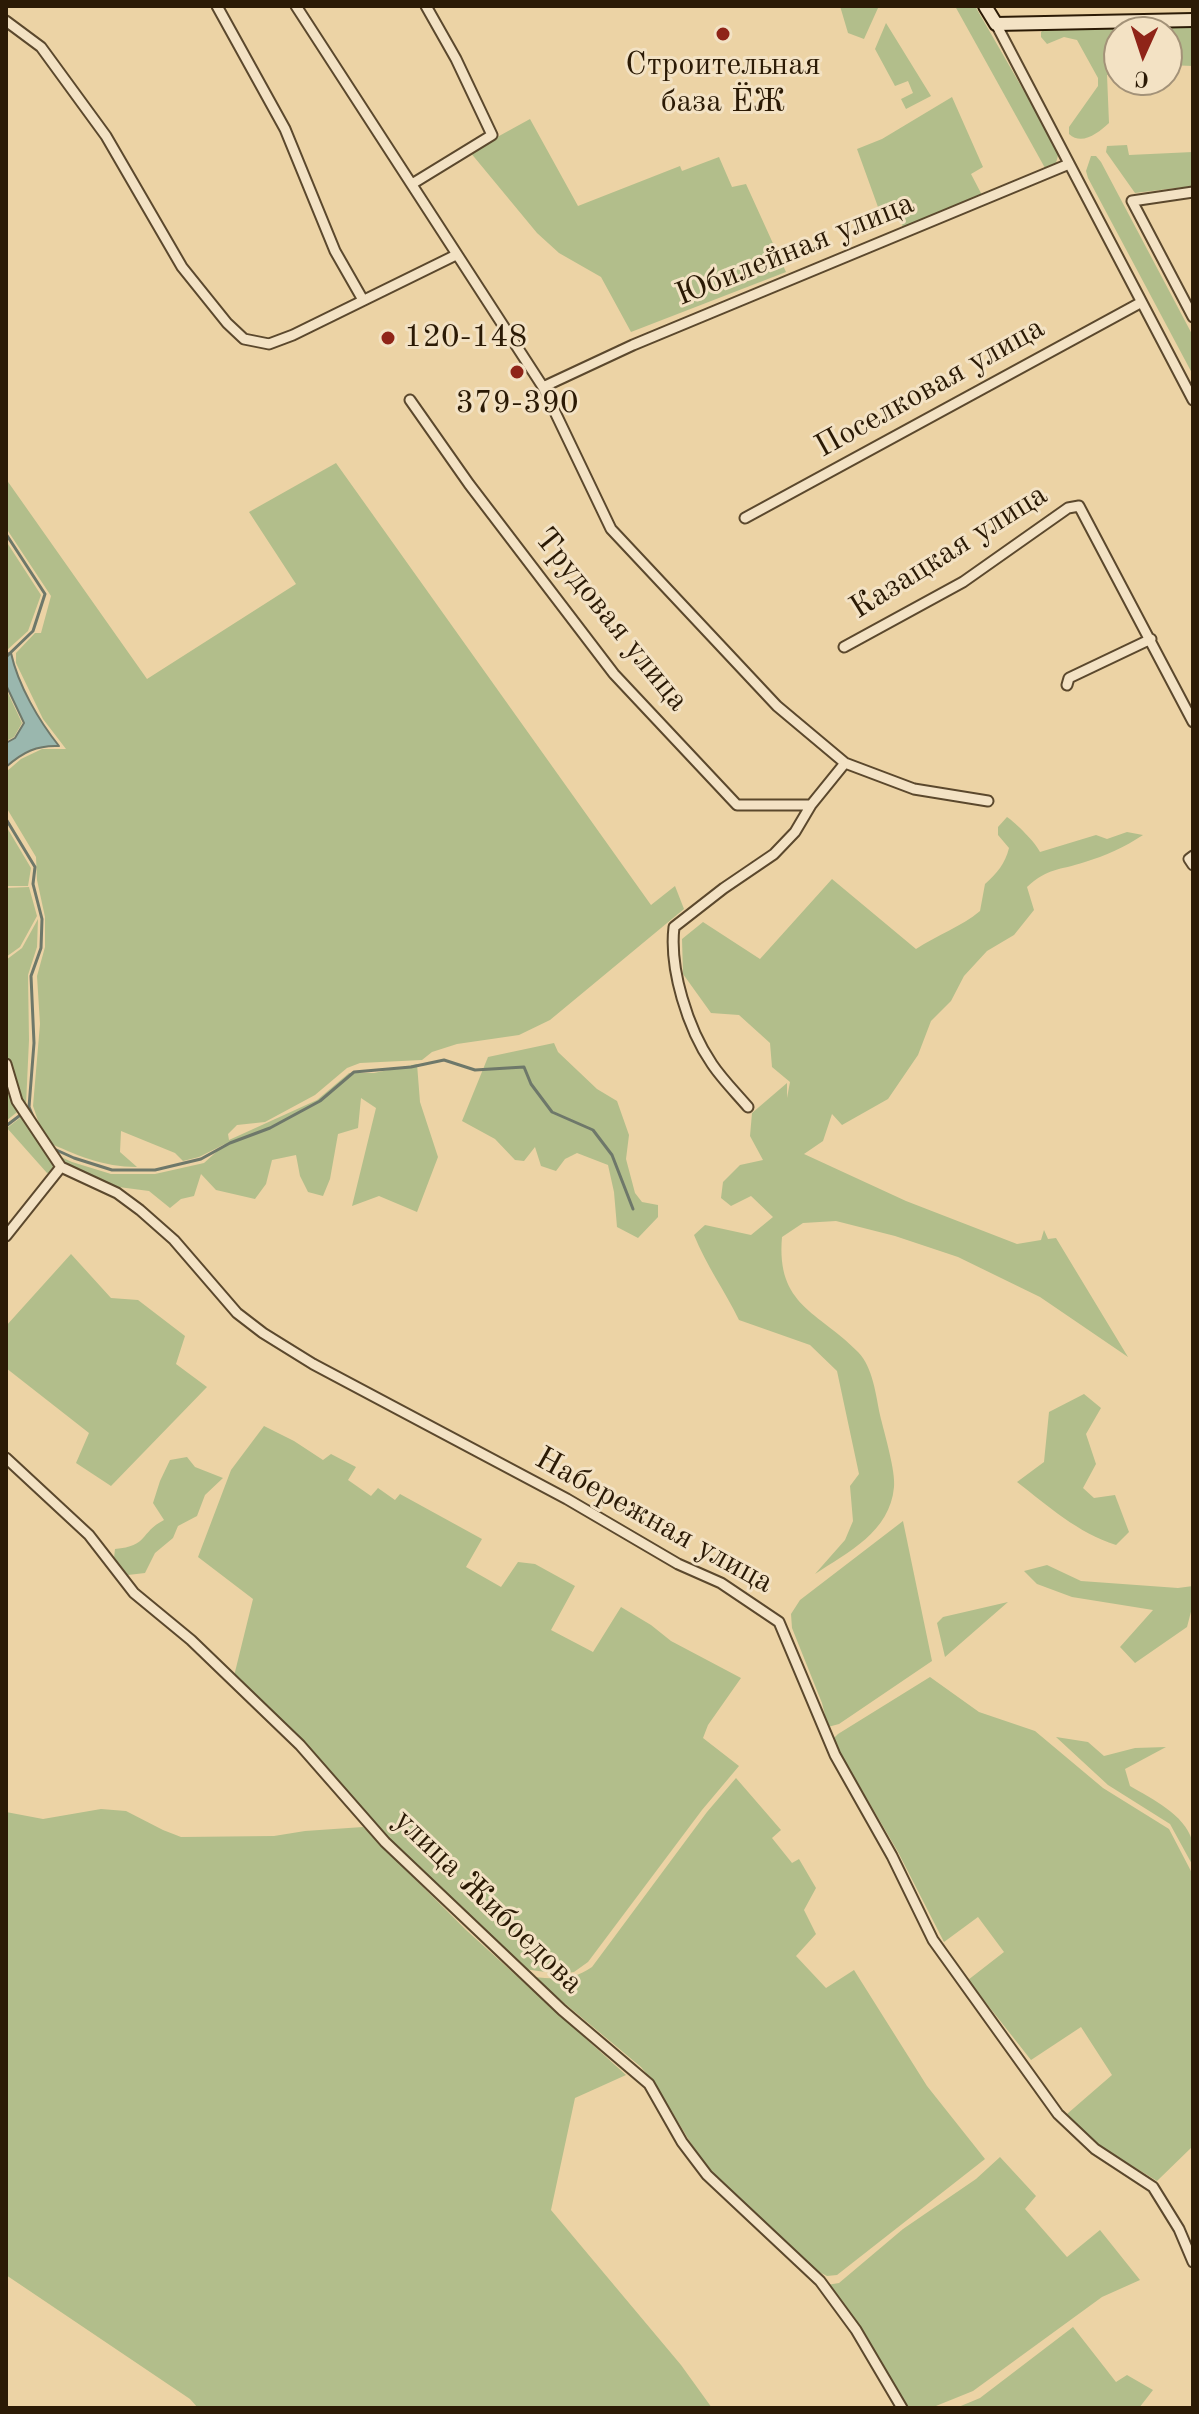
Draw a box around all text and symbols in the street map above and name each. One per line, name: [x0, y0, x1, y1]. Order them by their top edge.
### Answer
north arrow: [1103, 16, 1183, 96]
marker: Строительная база ЁЖ: [714, 25, 732, 43]
place label: Строительная база ЁЖ: [625, 47, 821, 122]
text: С: [1134, 67, 1150, 89]
street label: Юбилейная улица: [670, 185, 920, 315]
street label: Поселковая улица: [809, 309, 1051, 467]
place label: 120-148: [404, 319, 527, 357]
marker: 120-148: [379, 329, 397, 347]
marker: 379-390: [508, 363, 526, 381]
place label: 379-390: [455, 385, 579, 423]
street label: Казацкая улица: [843, 476, 1055, 628]
street label: Трудовая улица: [525, 521, 697, 719]
street label: Набережная улица: [528, 1440, 780, 1602]
street label: улица Жибоедова: [385, 1802, 591, 2002]

